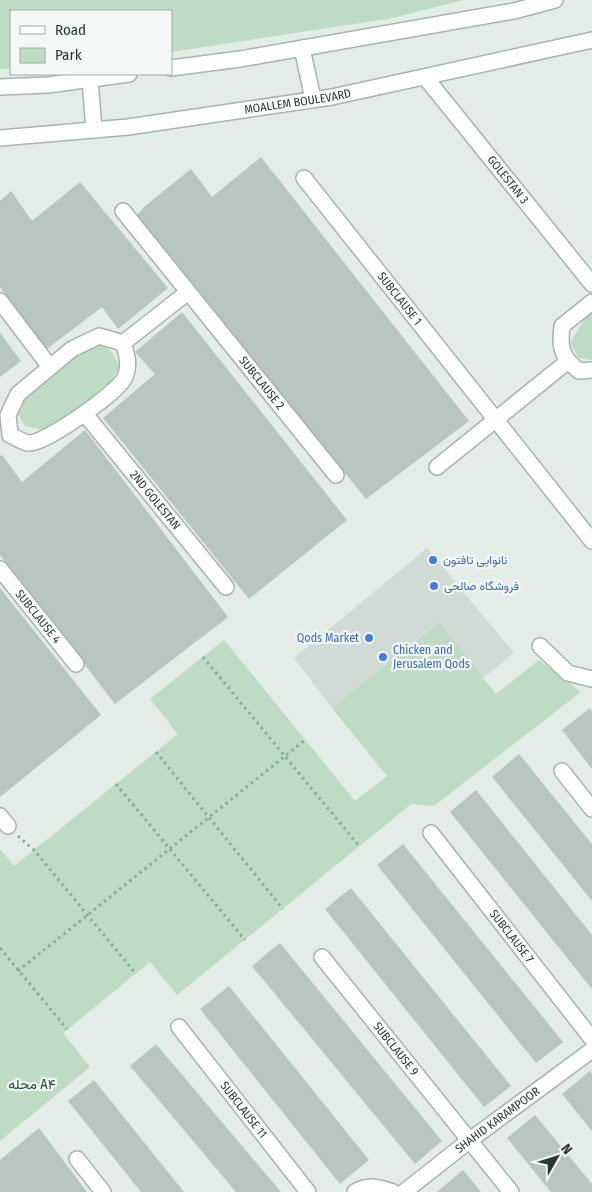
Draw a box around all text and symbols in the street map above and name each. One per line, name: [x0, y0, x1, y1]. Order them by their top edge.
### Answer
legend: [10, 10, 172, 75]
text: Road: [55, 21, 86, 39]
text: Park: [55, 46, 82, 64]
street label: MOALLEM BOULEVARD: [243, 86, 352, 117]
street label: GOLESTAN 3: [484, 153, 531, 207]
street label: SUBCLAUSE 1: [375, 269, 425, 328]
street label: SUBCLAUSE 2: [236, 354, 287, 412]
street label: 2ND GOLESTAN: [127, 468, 183, 532]
place label: نانوایی تافتون: [443, 553, 507, 568]
marker: نانوایی تافتون: [427, 554, 439, 566]
place label: فروشگاه صالحی: [444, 579, 519, 594]
marker: فروشگاه صالحی: [428, 580, 440, 592]
street label: SUBCLAUSE 4: [13, 587, 64, 646]
place label: Qods Market: [297, 631, 359, 645]
marker: Qods Market: [363, 632, 375, 644]
place label: Chicken and Jerusalem Qods: [393, 643, 470, 671]
marker: Chicken and Jerusalem Qods: [377, 651, 389, 663]
street label: SUBCLAUSE 7: [487, 907, 537, 966]
street label: SUBCLAUSE 9: [370, 1019, 422, 1079]
district label: محله A۴: [8, 1076, 56, 1093]
street label: SUBCLAUSE 11: [217, 1079, 270, 1141]
street label: SHAHID KARAMPOOR: [452, 1084, 543, 1156]
north arrow: [532, 1132, 582, 1182]
text: N: [557, 1141, 576, 1158]

